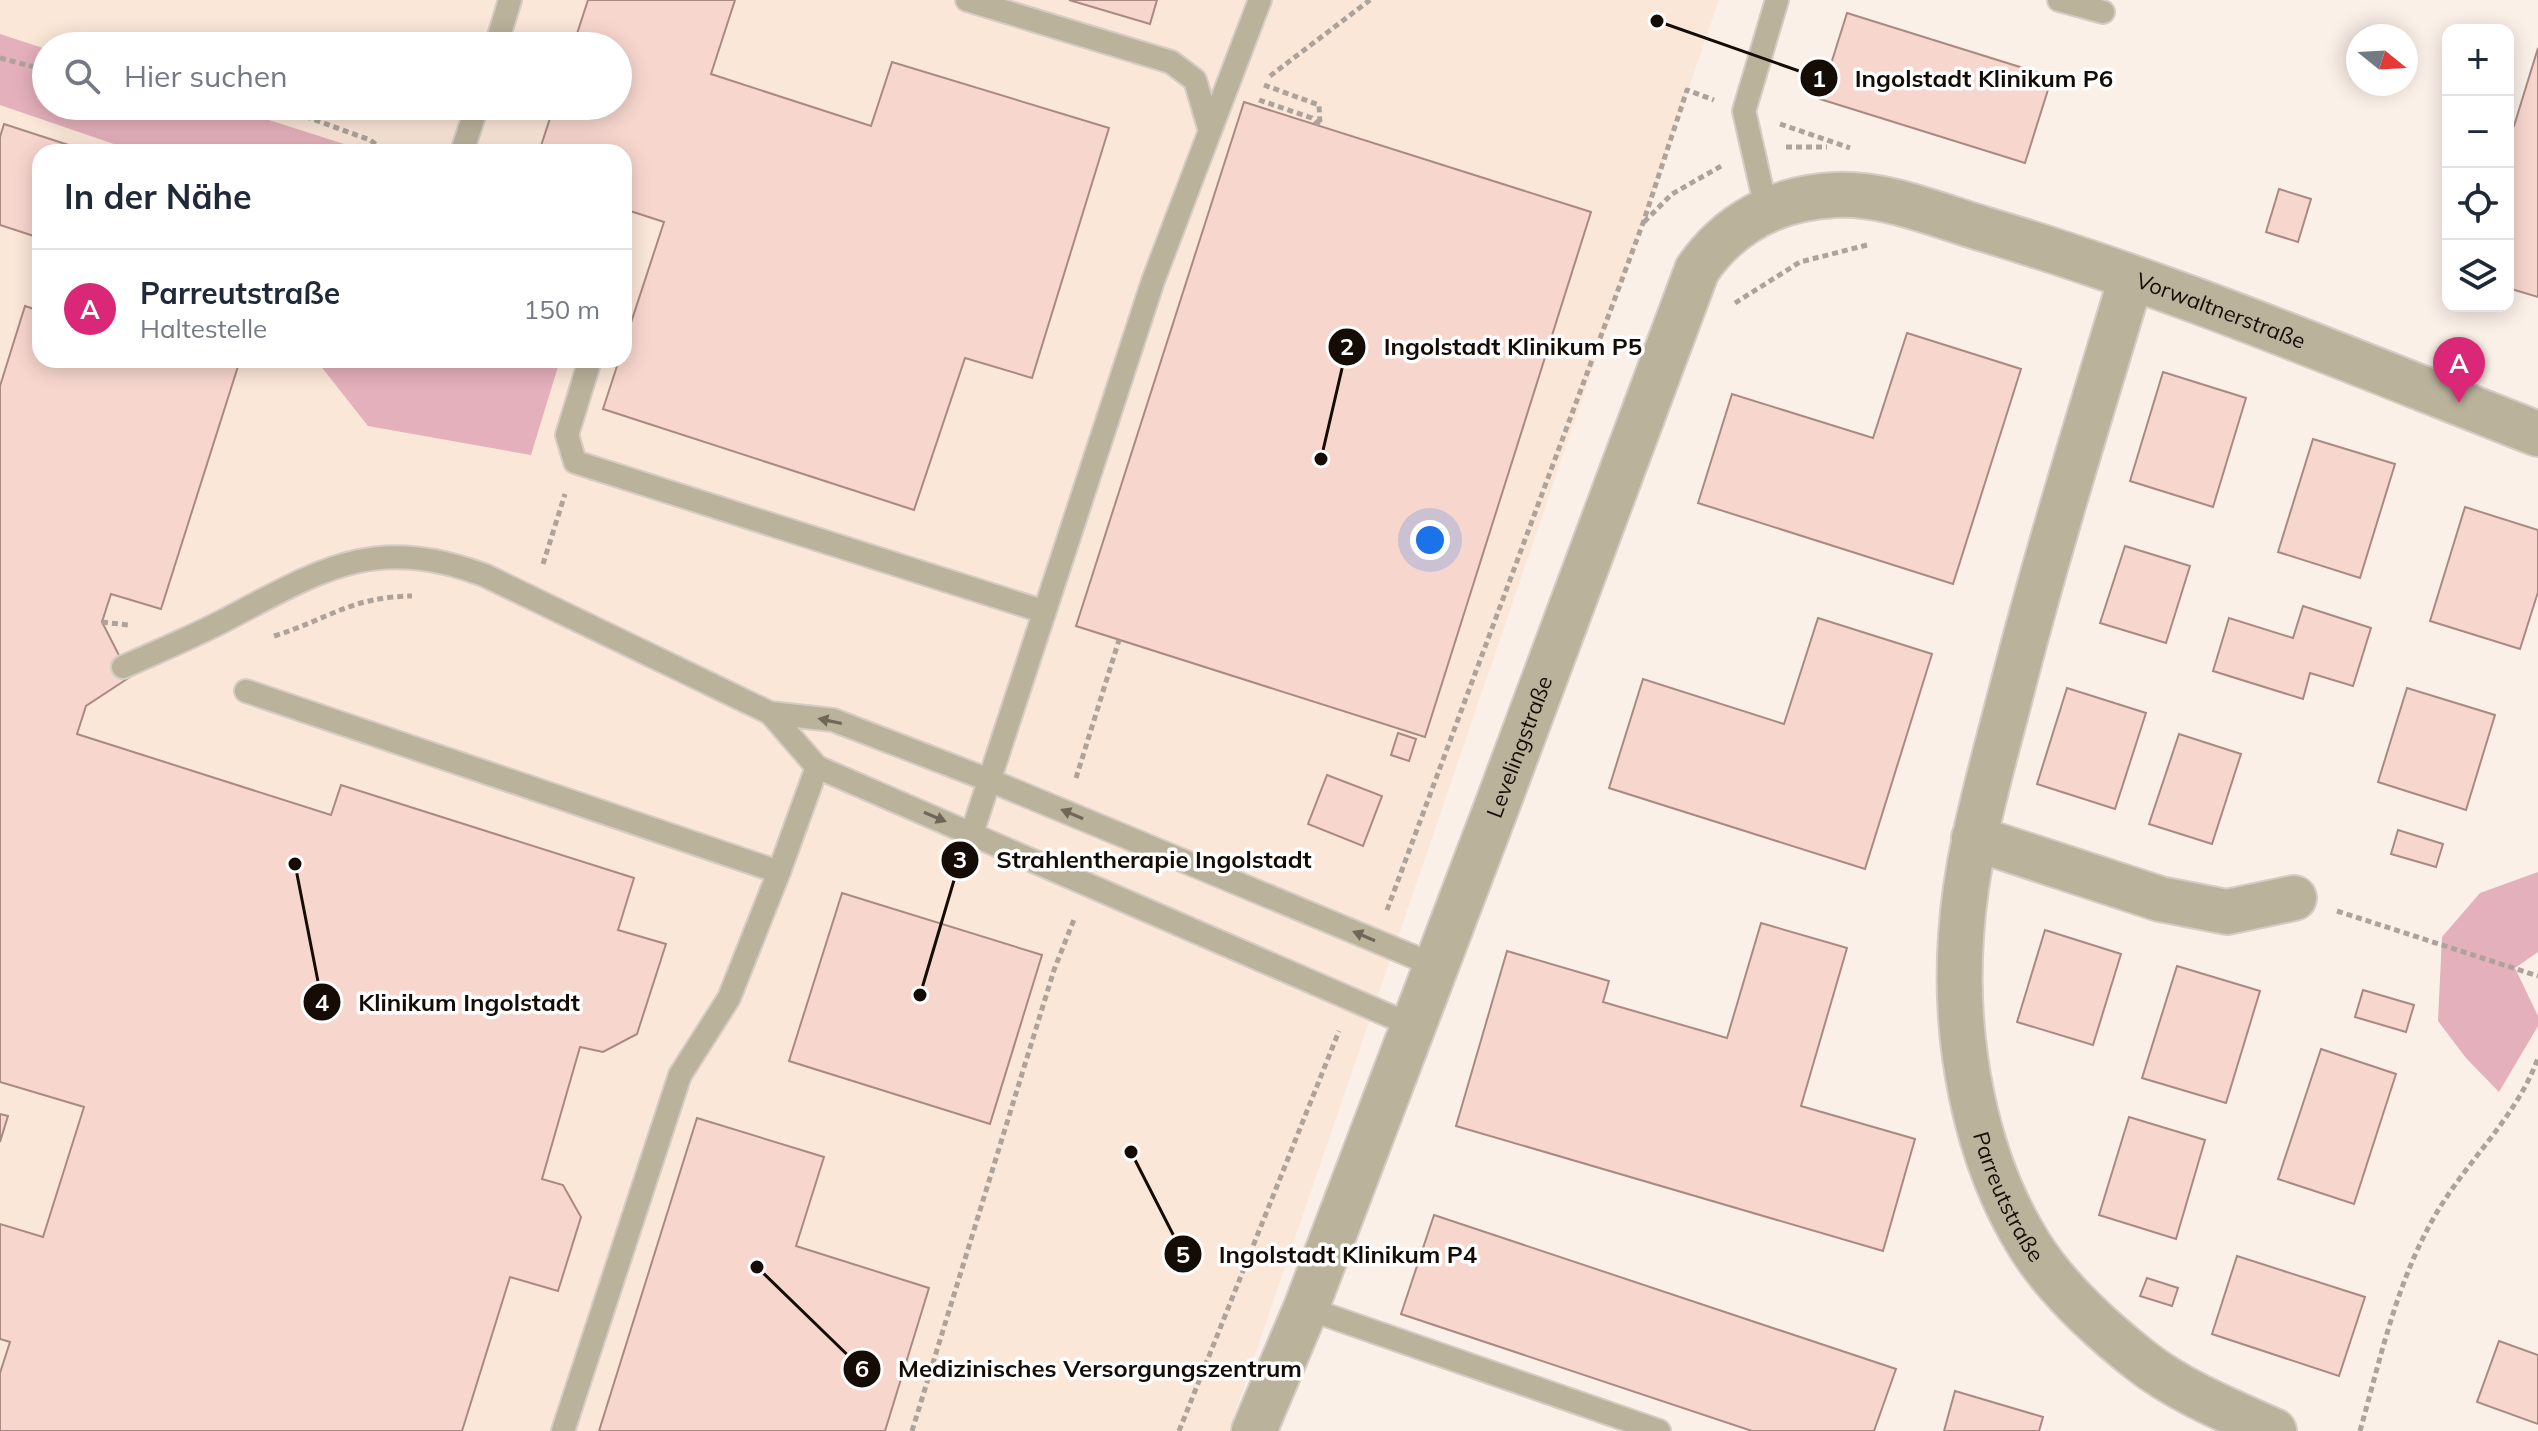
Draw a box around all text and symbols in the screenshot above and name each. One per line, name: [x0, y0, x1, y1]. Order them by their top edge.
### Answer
north arrow: [2346, 24, 2418, 96]
map controls: [2442, 24, 2514, 312]
button: +: [2442, 24, 2514, 96]
search box: [32, 32, 632, 120]
icon: search: [60, 54, 104, 98]
callout: Ingolstadt Klinikum P6: [1799, 54, 2130, 102]
text: Hier suchen: [124, 57, 288, 95]
text: 1: [1812, 63, 1826, 93]
text: Ingolstadt Klinikum P6: [1855, 63, 2113, 93]
button: −: [2442, 96, 2514, 168]
button: locate: [2442, 168, 2514, 240]
text: In der Nähe: [64, 175, 252, 218]
button: layers: [2442, 240, 2514, 312]
street label: Vorwaltnerstraße: [2132, 266, 2310, 355]
text: Parreutstraße: [140, 274, 340, 312]
text: A: [80, 293, 100, 326]
text: 150 m: [524, 293, 600, 326]
text: Haltestelle: [140, 312, 267, 345]
callout: Ingolstadt Klinikum P5: [1327, 323, 1658, 371]
text: 2: [1340, 331, 1354, 361]
text: Ingolstadt Klinikum P5: [1384, 331, 1642, 361]
pin: A: [2433, 337, 2485, 403]
your location: [1410, 520, 1450, 560]
street label: Levelingstraße: [1480, 672, 1558, 822]
one-way arrow: [817, 714, 842, 727]
one-way arrow: [1060, 808, 1084, 821]
one-way arrow: [923, 811, 947, 824]
callout: Strahlentherapie Ingolstadt: [940, 836, 1327, 884]
text: 3: [953, 844, 967, 874]
text: Strahlentherapie Ingolstadt: [996, 844, 1312, 874]
one-way arrow: [1352, 929, 1376, 942]
callout: Klinikum Ingolstadt: [302, 978, 595, 1026]
text: 4: [315, 987, 329, 1017]
text: Klinikum Ingolstadt: [358, 987, 580, 1017]
street label: Parreutstraße: [1967, 1128, 2051, 1267]
callout: Ingolstadt Klinikum P4: [1163, 1230, 1493, 1278]
text: 5: [1176, 1239, 1190, 1269]
text: Ingolstadt Klinikum P4: [1219, 1239, 1477, 1269]
callout: Medizinisches Versorgungszentrum: [842, 1345, 1317, 1393]
text: 6: [855, 1353, 869, 1383]
text: Medizinisches Versorgungszentrum: [898, 1353, 1302, 1383]

